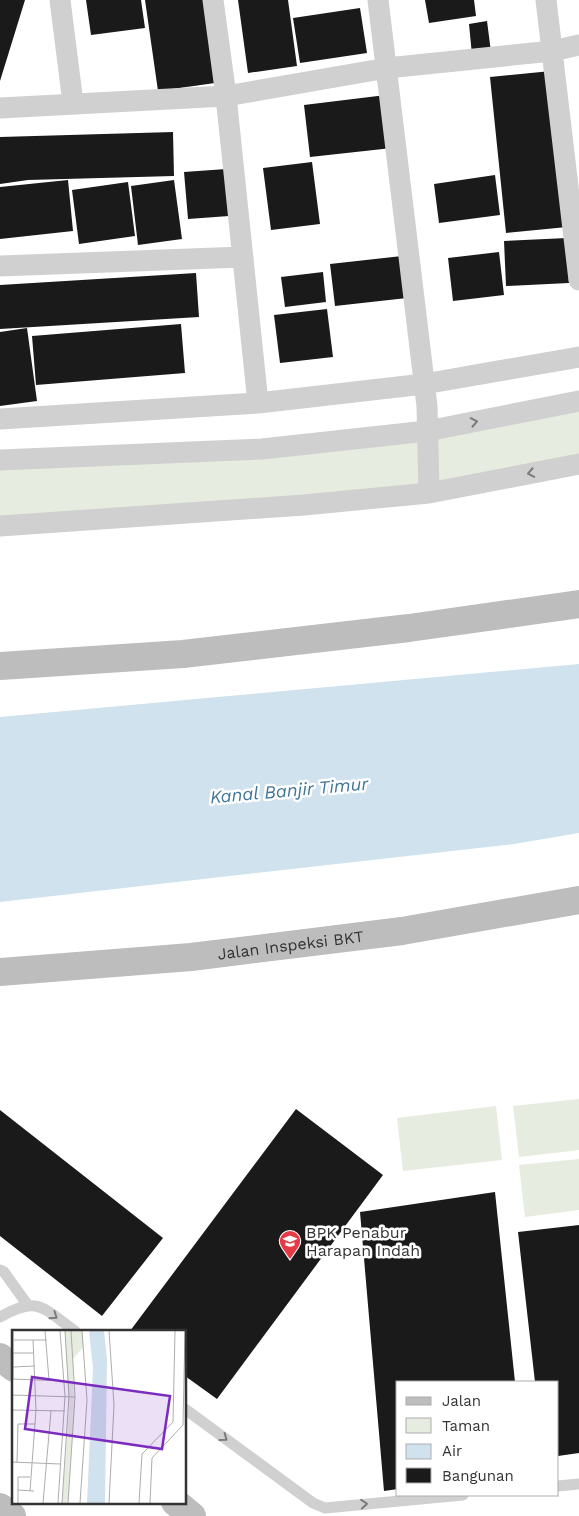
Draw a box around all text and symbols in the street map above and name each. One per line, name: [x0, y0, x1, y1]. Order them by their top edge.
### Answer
one-way arrow: [470, 417, 479, 427]
one-way arrow: [527, 468, 536, 478]
water label: Kanal Banjir Timur: [209, 773, 370, 807]
street label: Jalan Inspeksi BKT: [216, 926, 365, 963]
place label: BPK Penabur Harapan Indah: [306, 1223, 420, 1260]
school or university icon: BPK Penabur Harapan Indah: [278, 1229, 302, 1260]
one-way arrow: [48, 1310, 58, 1319]
inset map: [12, 1330, 186, 1504]
legend: [396, 1381, 559, 1496]
text: Jalan: [442, 1392, 481, 1410]
text: Taman: [442, 1417, 490, 1435]
one-way arrow: [218, 1432, 228, 1441]
text: Air: [442, 1442, 462, 1460]
text: Bangunan: [442, 1467, 514, 1485]
one-way arrow: [361, 1499, 369, 1510]

